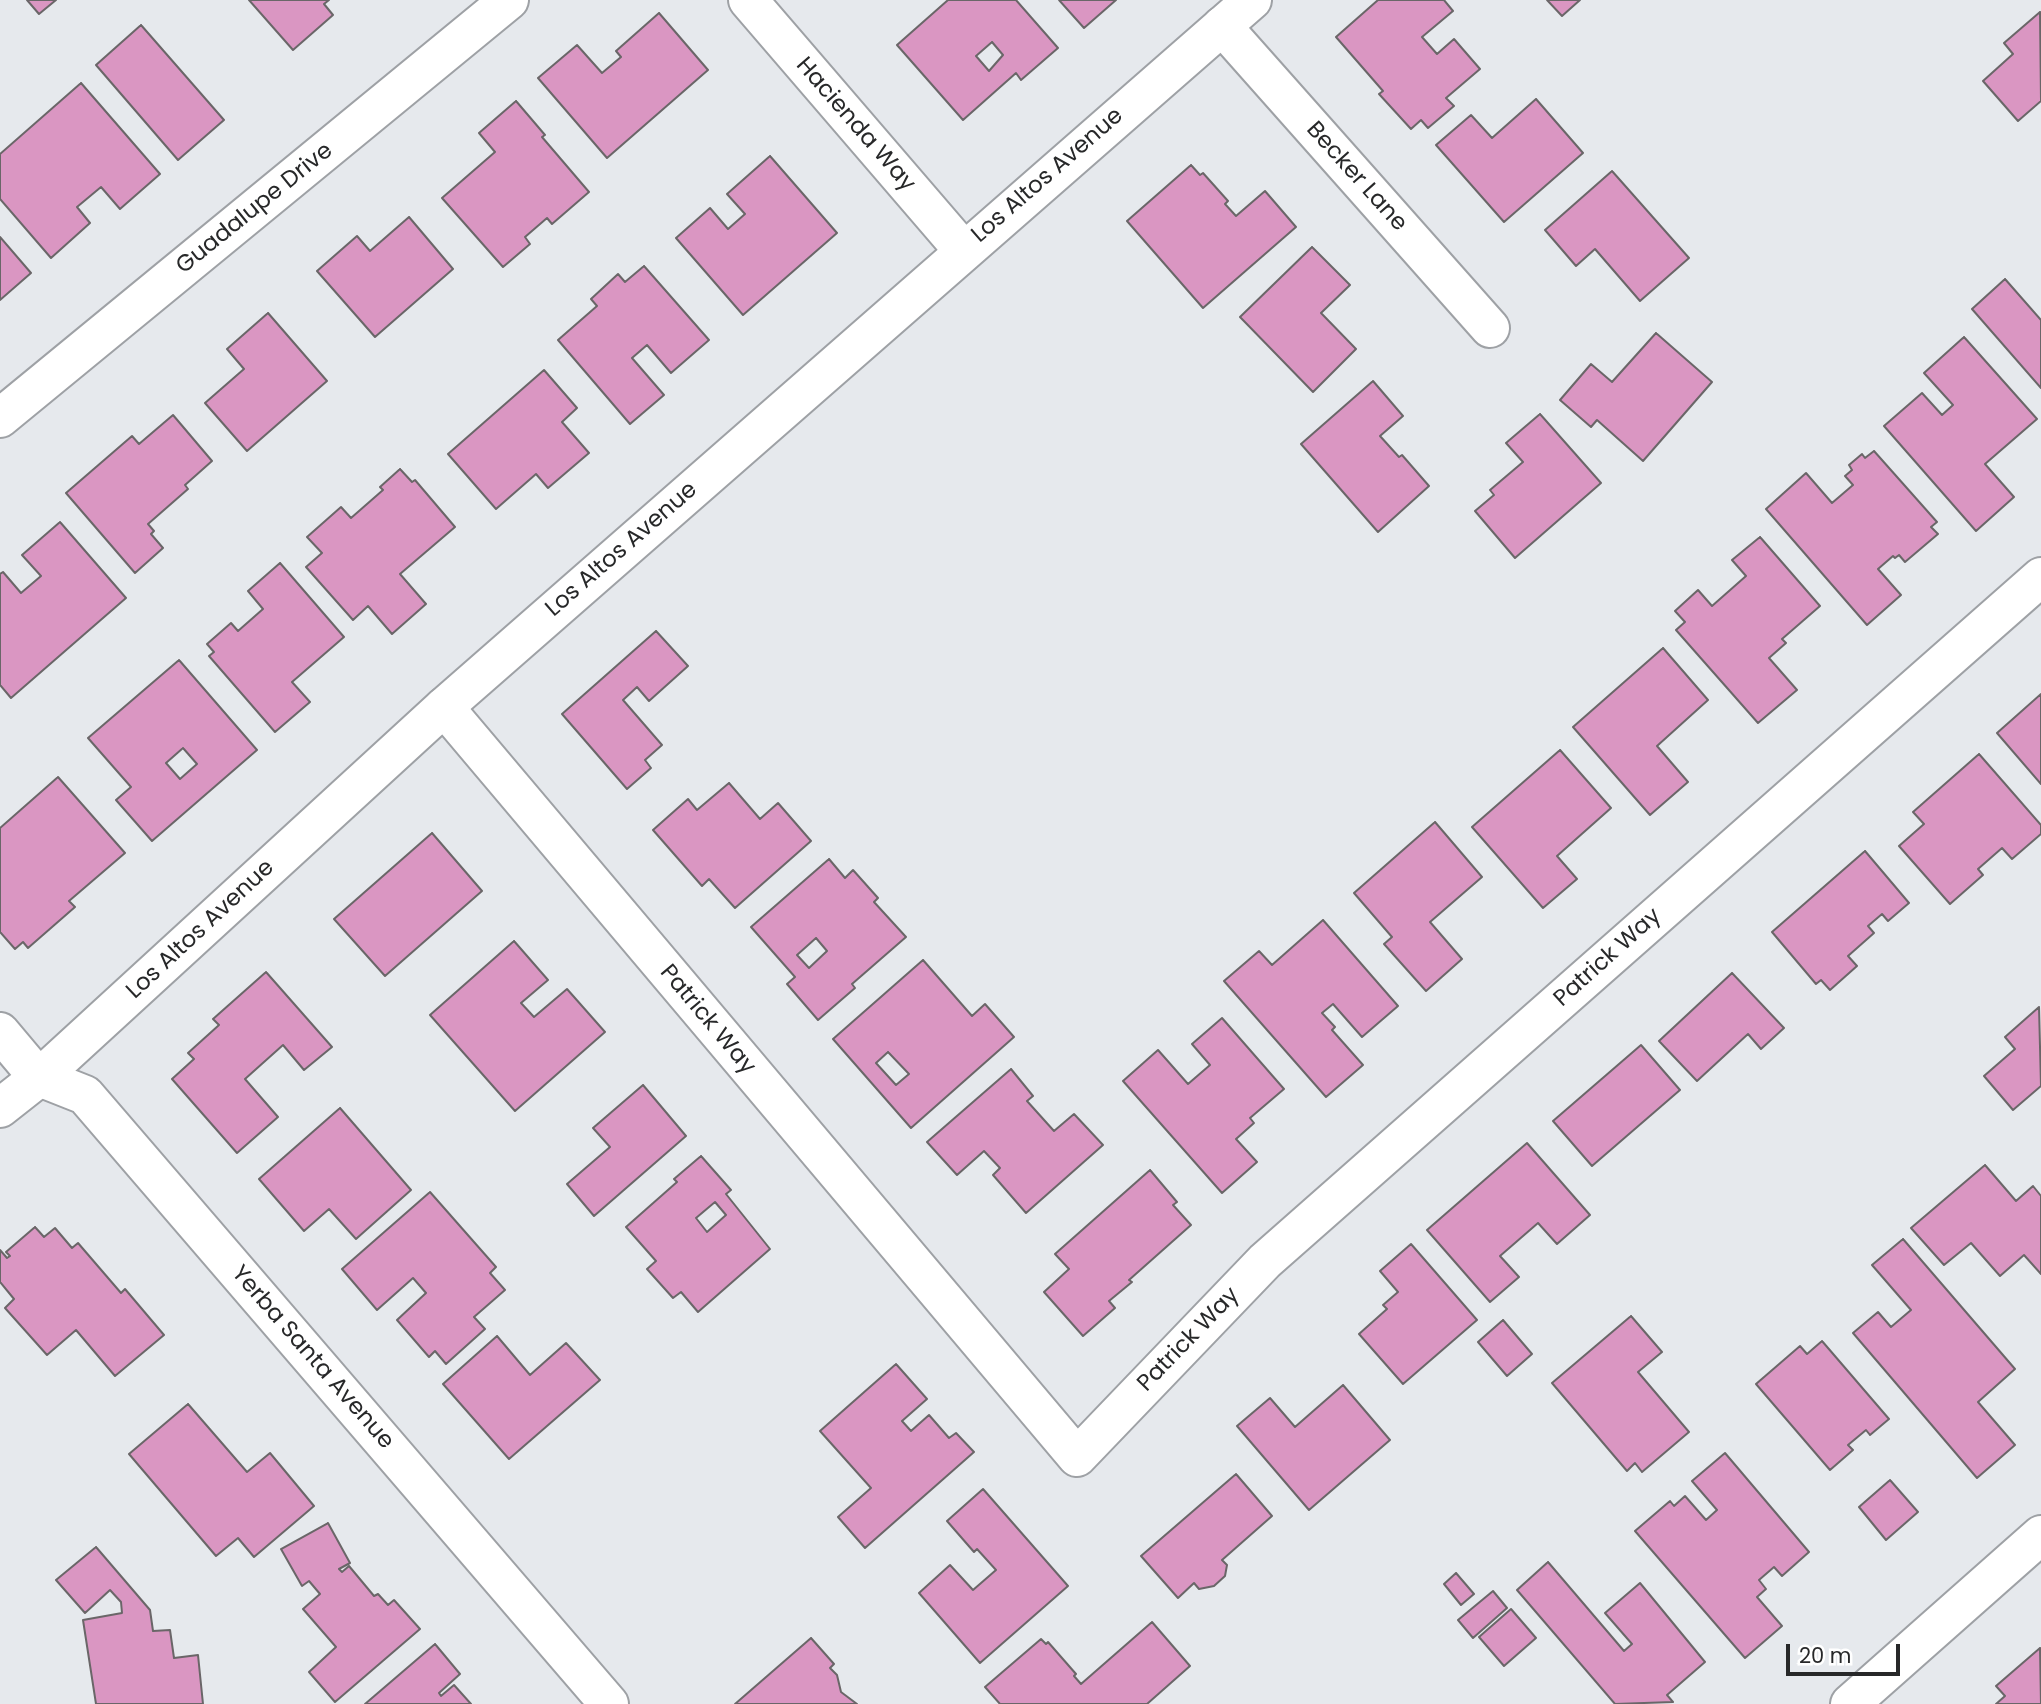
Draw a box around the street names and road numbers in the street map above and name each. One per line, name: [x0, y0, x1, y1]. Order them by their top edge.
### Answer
street label: Hacienda Way: [789, 52, 921, 198]
street label: Los Altos Avenue: [967, 103, 1129, 249]
street label: Becker Lane: [1300, 117, 1412, 237]
street label: Guadalupe Drive: [171, 137, 339, 281]
street label: Los Altos Avenue: [541, 477, 703, 623]
street label: Los Altos Avenue: [122, 855, 280, 1005]
street label: Patrick Way: [1549, 903, 1667, 1013]
street label: Patrick Way: [653, 960, 761, 1080]
street label: Yerba Santa Avenue: [225, 1261, 399, 1455]
street label: Patrick Way: [1132, 1282, 1246, 1398]

